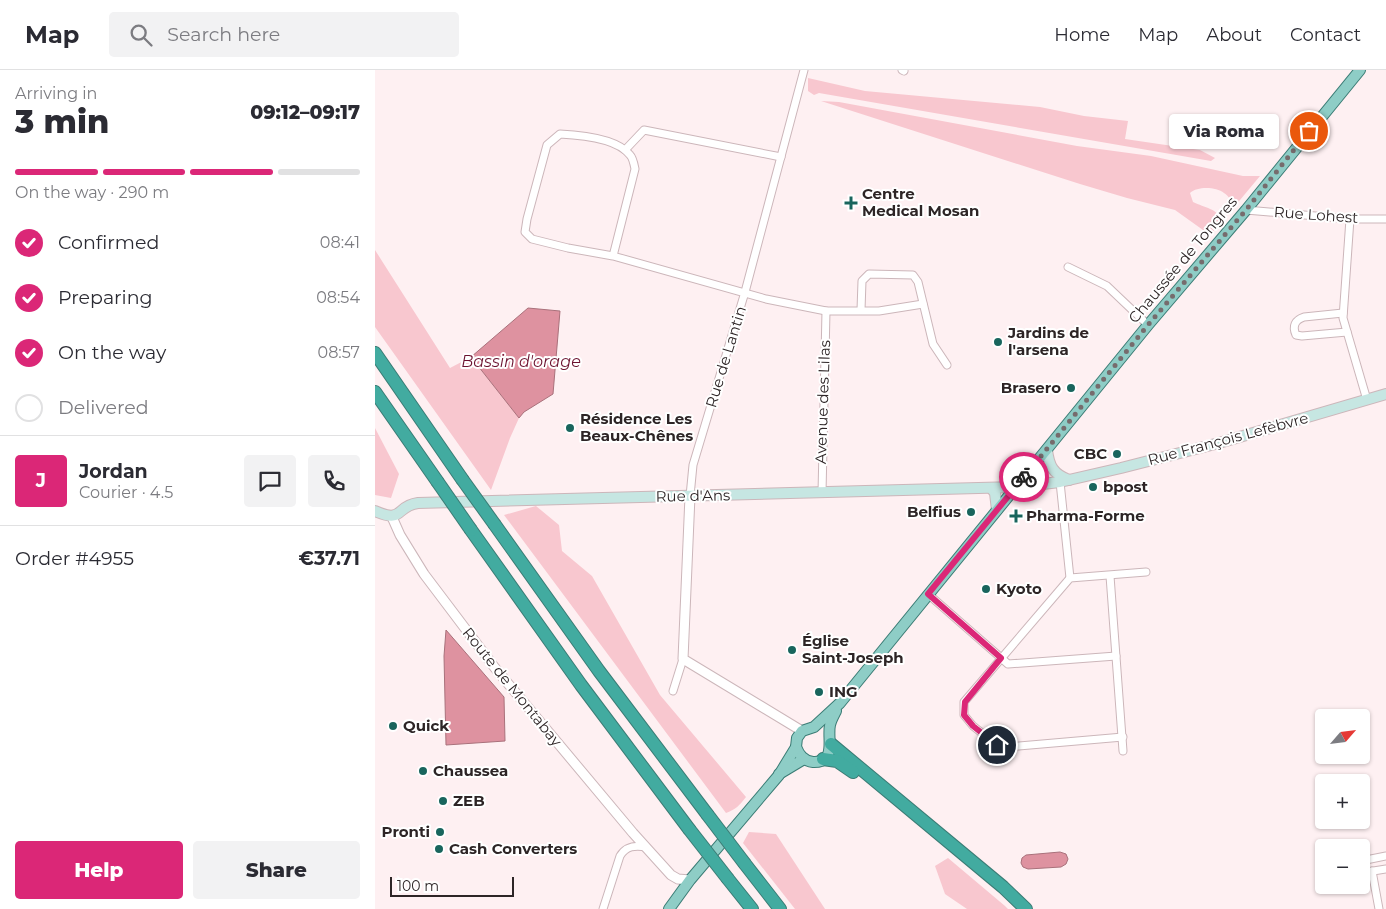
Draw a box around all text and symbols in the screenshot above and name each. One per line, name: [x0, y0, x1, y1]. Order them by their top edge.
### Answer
search box: [109, 12, 459, 57]
text: Map: [25, 20, 79, 49]
icon: search: [127, 21, 155, 49]
text: Search here: [167, 23, 280, 46]
text: Home: [1054, 24, 1110, 46]
text: Map: [1138, 24, 1178, 46]
text: About: [1206, 24, 1262, 46]
text: Contact: [1290, 24, 1361, 46]
text: Arriving in: [15, 84, 97, 103]
text: 09:12–09:17: [250, 101, 360, 124]
text: 3 min: [15, 102, 109, 141]
pin: [1288, 110, 1330, 152]
callout: Via Roma: [1169, 114, 1279, 148]
icon: bag: [1295, 117, 1323, 145]
text: Via Roma: [1183, 122, 1265, 141]
text: On the way · 290 m: [15, 183, 169, 202]
place label: Centre Medical Mosan: [862, 184, 979, 220]
street label: Chaussée de Tongres: [1124, 193, 1241, 327]
marker: Centre Medical Mosan: [844, 196, 858, 210]
street label: Rue Lohest: [1273, 202, 1359, 227]
icon: check: [15, 229, 43, 257]
text: Confirmed: [58, 231, 159, 254]
text: 08:41: [320, 233, 360, 252]
icon: check: [15, 284, 43, 312]
text: Preparing: [58, 286, 153, 309]
text: 08:54: [316, 288, 360, 307]
street label: Rue de Lantin: [701, 304, 750, 410]
place label: Jardins de l'arsena: [1007, 323, 1089, 359]
marker: Jardins de l'arsena: [992, 336, 1004, 348]
icon: check: [15, 339, 43, 367]
street label: Avenue des Lilas: [811, 340, 834, 464]
text: On the way: [58, 341, 166, 364]
text: 08:57: [318, 343, 360, 362]
water label: Bassin d'orage: [461, 352, 581, 371]
place label: Brasero: [1001, 378, 1061, 397]
marker: Brasero: [1065, 382, 1077, 394]
text: Delivered: [58, 396, 149, 419]
street label: Rue François Lefèbvre: [1146, 408, 1310, 469]
place label: Résidence Les Beaux-Chênes: [580, 409, 693, 445]
marker: Résidence Les Beaux-Chênes: [564, 422, 576, 434]
place label: CBC: [1074, 444, 1107, 463]
marker: CBC: [1111, 448, 1123, 460]
courier: [999, 452, 1049, 502]
button: chat: [244, 455, 296, 507]
button: phone: [308, 455, 360, 507]
text: Jordan: [79, 460, 148, 483]
icon: bike: [1010, 463, 1038, 491]
text: J: [36, 469, 46, 492]
place label: bpost: [1103, 477, 1148, 496]
marker: bpost: [1087, 481, 1099, 493]
text: Courier · 4.5: [79, 483, 173, 502]
street label: Rue d'Ans: [655, 485, 730, 506]
place label: Belfius: [907, 502, 961, 521]
marker: Belfius: [965, 506, 977, 518]
place label: Pharma-Forme: [1026, 506, 1145, 525]
marker: Pharma-Forme: [1010, 510, 1022, 522]
text: Order #4955: [15, 547, 134, 570]
text: €37.71: [299, 547, 360, 570]
place label: Kyoto: [996, 579, 1042, 598]
marker: Kyoto: [980, 583, 992, 595]
street label: Route de Montabay: [459, 623, 567, 751]
place label: Église Saint-Joseph: [802, 631, 904, 667]
marker: Église Saint-Joseph: [786, 644, 798, 656]
place label: ING: [829, 682, 858, 701]
marker: ING: [813, 686, 825, 698]
north arrow: [1315, 709, 1370, 764]
map controls: [1315, 709, 1370, 894]
place label: Quick: [403, 716, 449, 735]
marker: Quick: [387, 720, 399, 732]
pin: [976, 724, 1018, 766]
icon: home: [983, 731, 1011, 759]
place label: Chaussea: [433, 761, 508, 780]
marker: Chaussea: [417, 765, 429, 777]
button: +: [1315, 774, 1370, 829]
place label: ZEB: [453, 791, 485, 810]
marker: ZEB: [437, 795, 449, 807]
place label: Pronti: [382, 822, 430, 841]
marker: Pronti: [434, 826, 446, 838]
place label: Cash Converters: [449, 839, 577, 858]
button: −: [1315, 839, 1370, 894]
button: Help: [15, 841, 183, 899]
button: Share: [193, 841, 360, 899]
marker: Cash Converters: [433, 843, 445, 855]
scale bar: [390, 874, 514, 897]
text: 100 m: [397, 877, 439, 895]

